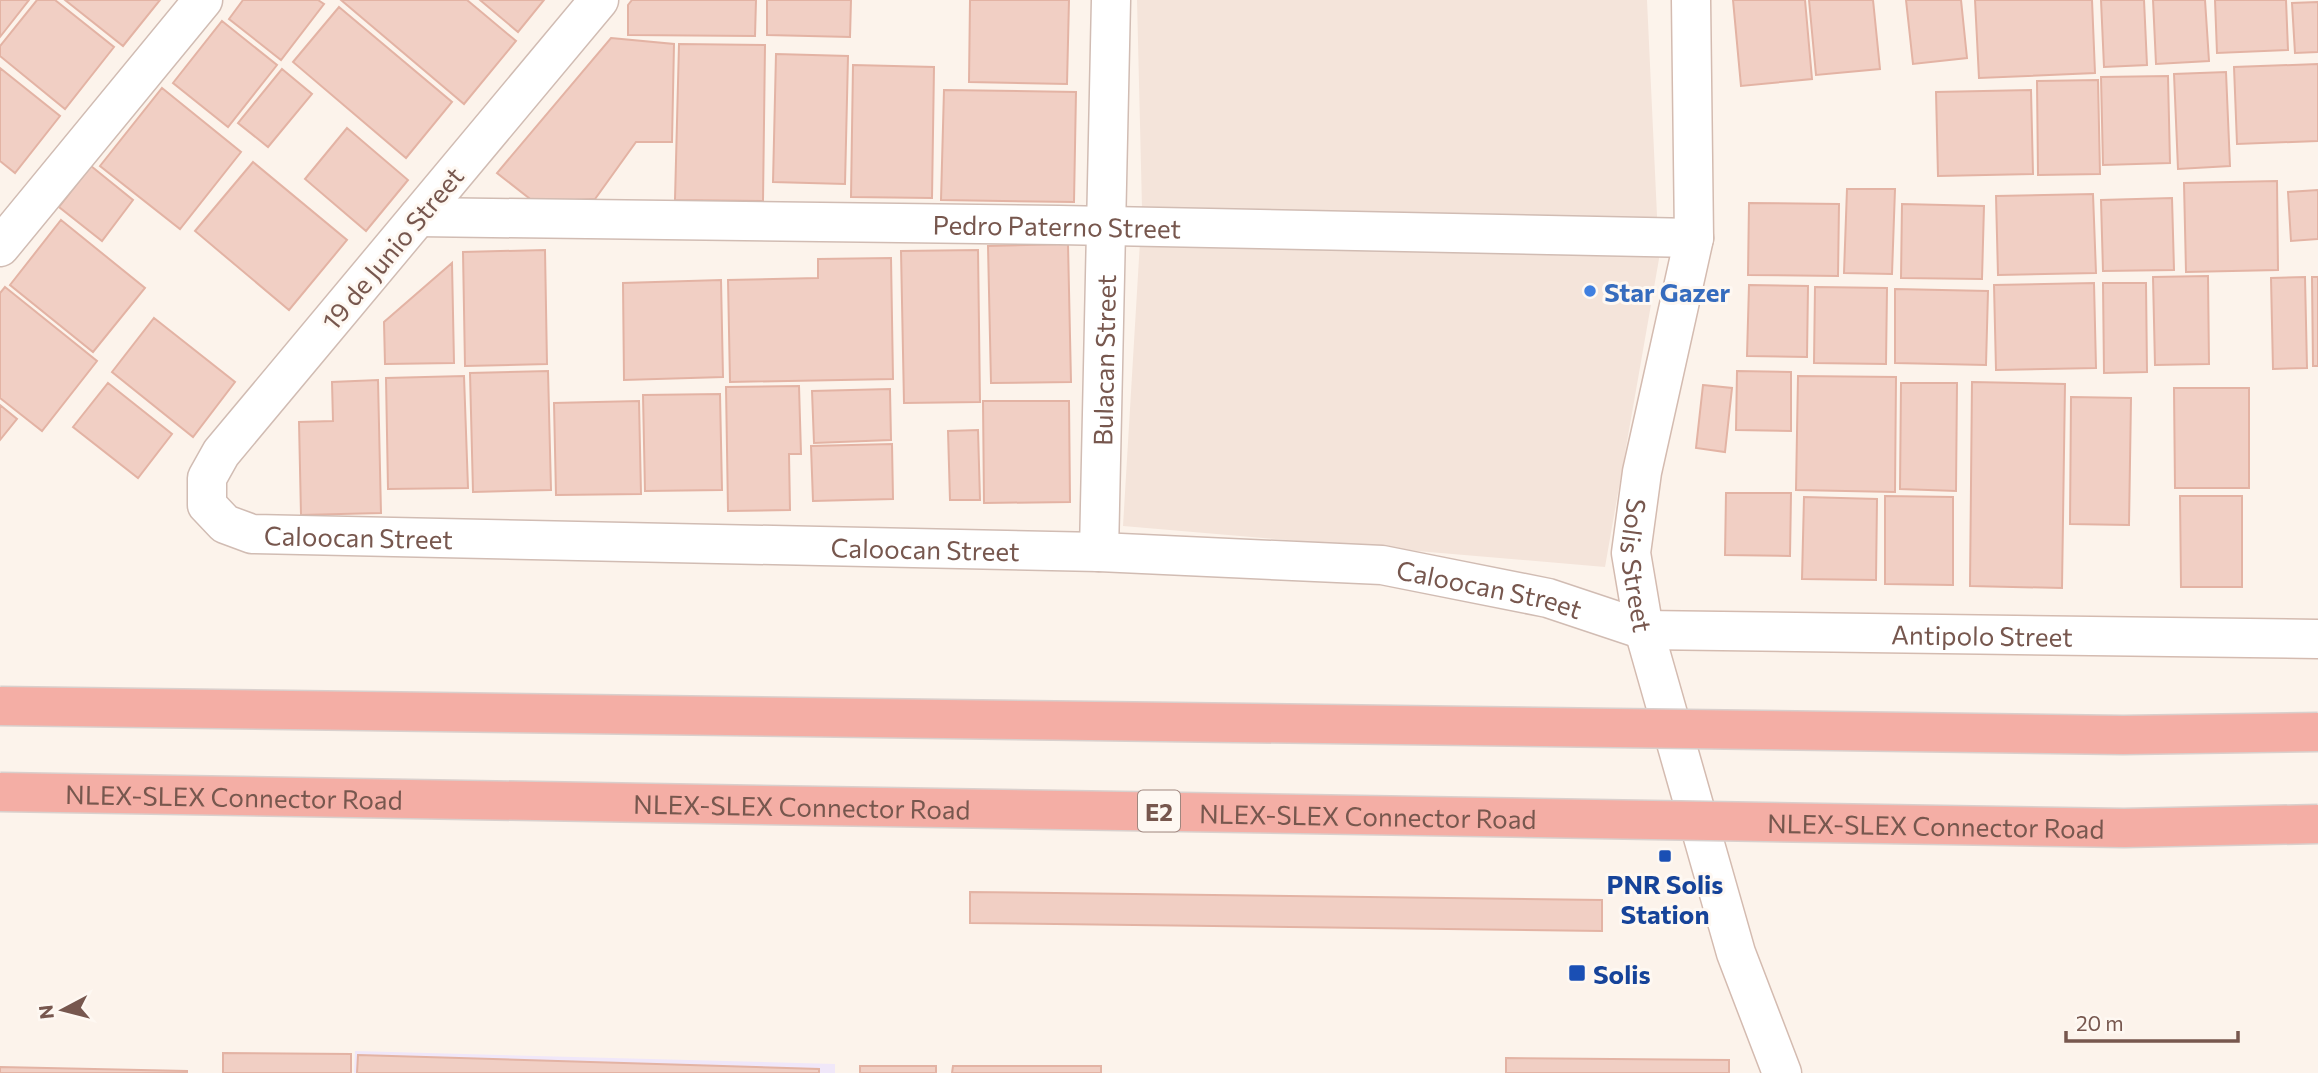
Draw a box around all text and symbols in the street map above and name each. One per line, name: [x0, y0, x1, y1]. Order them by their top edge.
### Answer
street label: 19 de Junio Street: [315, 160, 469, 336]
street label: Pedro Paterno Street: [932, 208, 1182, 243]
street label: Bulacan Street: [1086, 274, 1121, 446]
place label: Star Gazer: [1604, 276, 1730, 307]
marker: Star Gazer: [1582, 283, 1598, 299]
street label: Solis Street: [1615, 497, 1660, 634]
street label: Caloocan Street: [264, 519, 453, 554]
street label: Caloocan Street: [830, 531, 1020, 566]
street label: Caloocan Street: [1394, 553, 1586, 624]
street label: Antipolo Street: [1891, 618, 2073, 651]
street label: NLEX-SLEX Connector Road: [65, 778, 403, 814]
street label: NLEX-SLEX Connector Road: [633, 787, 971, 824]
road number: E2: [1138, 790, 1180, 832]
street label: NLEX-SLEX Connector Road: [1199, 797, 1537, 834]
street label: NLEX-SLEX Connector Road: [1767, 806, 2105, 843]
marker: PNR Solis Station: [1657, 848, 1673, 864]
place label: PNR Solis Station: [1607, 868, 1723, 929]
place label: Solis: [1593, 958, 1651, 989]
marker: Solis: [1567, 963, 1587, 983]
north arrow: [28, 975, 98, 1045]
scale bar: [2066, 1000, 2238, 1044]
text: N: [33, 1004, 58, 1021]
text: 20 m: [2076, 1010, 2124, 1035]

